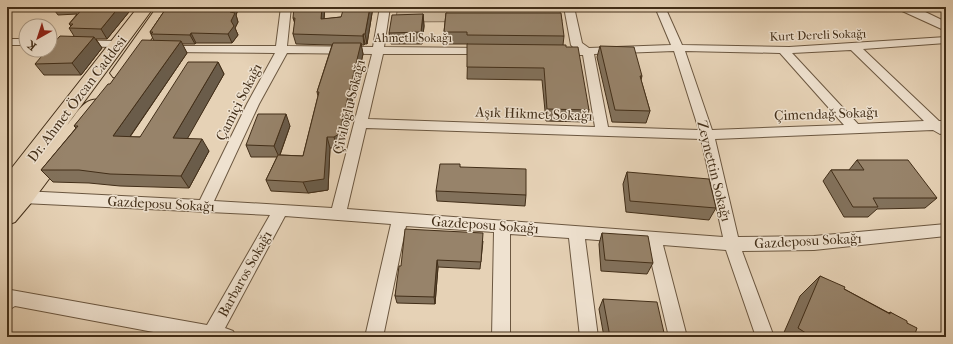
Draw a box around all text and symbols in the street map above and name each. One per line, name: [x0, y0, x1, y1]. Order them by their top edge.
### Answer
north arrow: [18, 18, 58, 58]
street label: Kurt Dereli Sokağı: [769, 26, 867, 44]
street label: Ahmetli Sokağı: [373, 31, 452, 45]
street label: Dr. Ahmet Özcan Caddesi: [23, 32, 130, 166]
text: K: [24, 37, 39, 53]
street label: Çiviloğlu Sokağı: [329, 58, 369, 156]
street label: Çamiçi Sokağı: [212, 61, 266, 143]
street label: Aşık Hikmet Sokağı: [474, 103, 593, 125]
street label: Çimendağ Sokağı: [774, 104, 878, 124]
street label: Zeynettin Sokağı: [693, 119, 735, 223]
street label: Gazdeposu Sokağı: [107, 193, 215, 215]
street label: Gazdeposu Sokağı: [431, 213, 539, 237]
street label: Barbaros Sokağı: [214, 228, 276, 320]
street label: Gazdeposu Sokağı: [754, 230, 862, 252]

